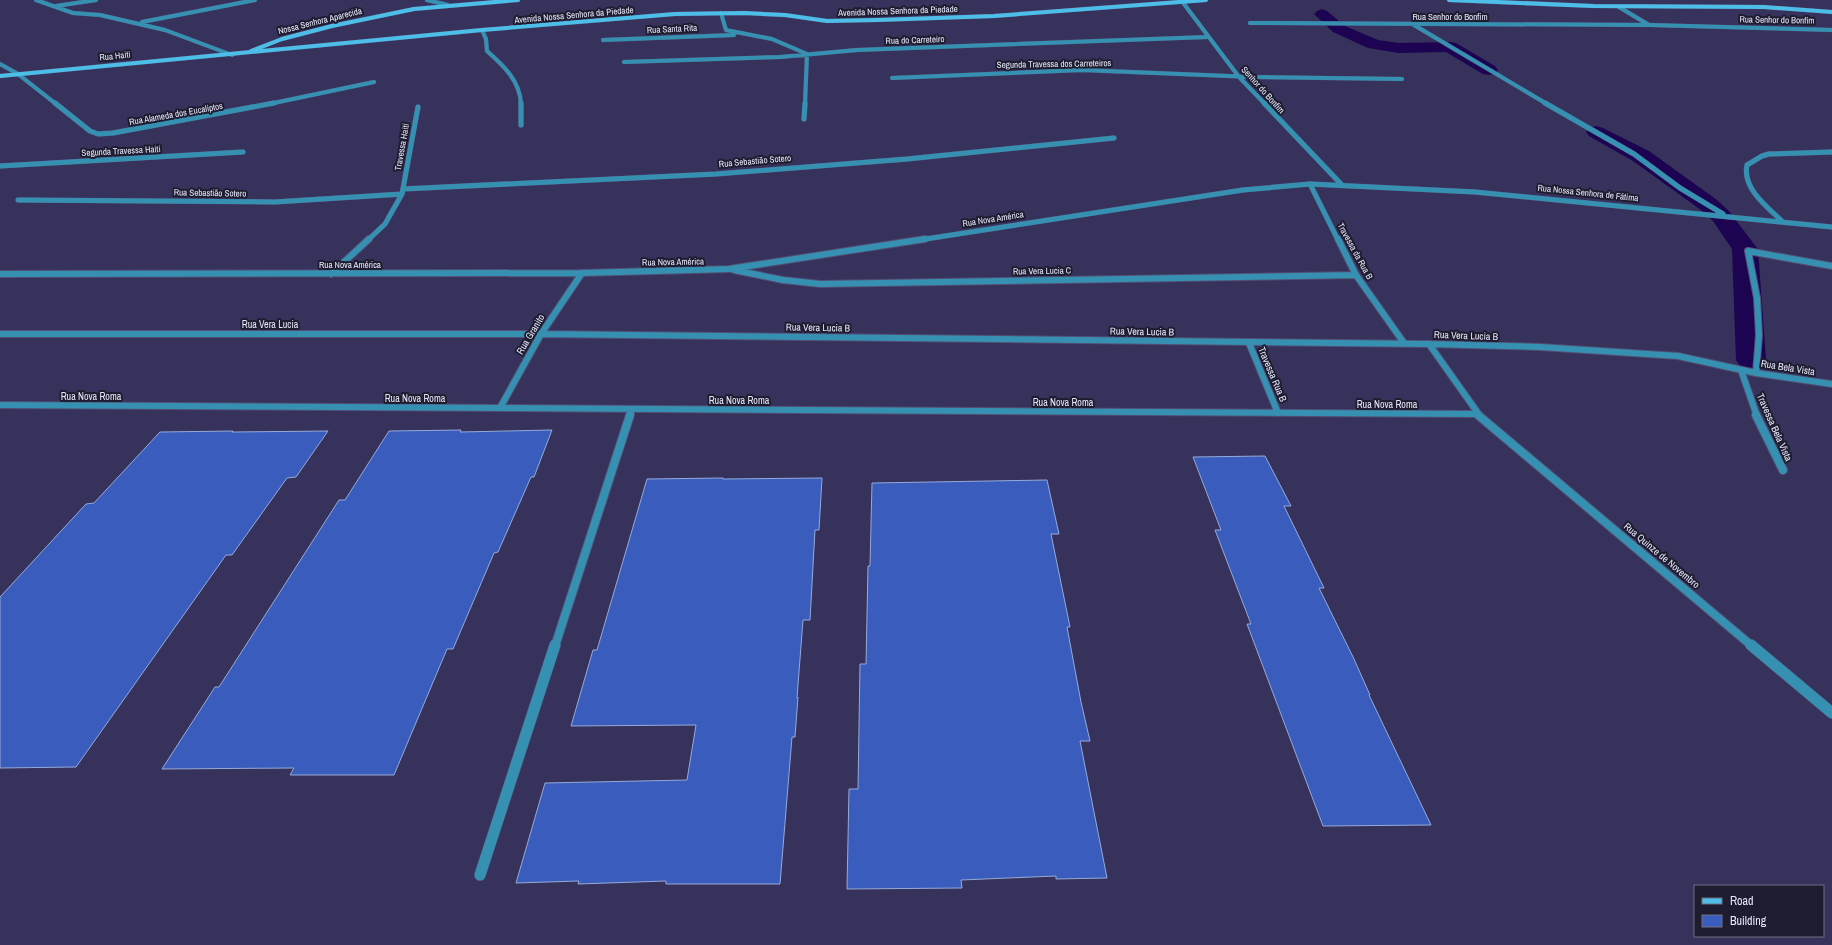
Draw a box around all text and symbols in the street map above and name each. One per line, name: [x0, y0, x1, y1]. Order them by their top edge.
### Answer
street label: Avenida Nossa Senhora da Piedade: [837, 3, 958, 19]
street label: Avenida Nossa Senhora da Piedade: [513, 4, 634, 26]
street label: Nossa Senhora Aparecida: [277, 5, 363, 37]
street label: Rua Senhor do Bonfim: [1412, 11, 1488, 23]
street label: Rua Senhor do Bonfim: [1739, 13, 1815, 27]
street label: Rua Santa Rita: [646, 22, 698, 36]
street label: Rua do Carreteiro: [885, 33, 945, 47]
street label: Rua Haiti: [99, 48, 131, 64]
street label: Segunda Travessa dos Carreteiros: [997, 57, 1112, 71]
street label: Senhor do Bonfim: [1239, 64, 1287, 116]
street label: Rua Alameda dos Eucaliptos: [128, 100, 224, 128]
street label: Travessa Haiti: [392, 122, 412, 172]
street label: Segunda Travessa Haiti: [81, 143, 161, 159]
street label: Rua Sebastião Sotero: [718, 152, 792, 170]
street label: Rua Nossa Senhora de Fátima: [1537, 182, 1639, 204]
street label: Rua Sebastião Sotero: [174, 186, 246, 200]
street label: Rua Nova América: [961, 208, 1025, 230]
street label: Travessa da Rua B: [1335, 221, 1376, 281]
street label: Rua Nova América: [642, 255, 704, 269]
street label: Rua Nova América: [319, 259, 381, 271]
street label: Rua Vera Lucia C: [1013, 264, 1071, 278]
street label: Rua Granito: [513, 311, 548, 357]
street label: Rua Vera Lucia: [242, 318, 299, 331]
street label: Rua Vera Lucia B: [786, 320, 851, 335]
street label: Rua Vera Lucia B: [1110, 324, 1175, 339]
street label: Rua Vera Lucia B: [1434, 328, 1499, 343]
street label: Travessa Rua B: [1255, 345, 1290, 404]
street label: Rua Bela Vista: [1760, 357, 1816, 378]
street label: Rua Nova Roma: [61, 390, 122, 403]
street label: Travessa Bela Vista: [1754, 391, 1795, 464]
street label: Rua Nova Roma: [385, 392, 446, 405]
street label: Rua Nova Roma: [709, 394, 770, 407]
street label: Rua Nova Roma: [1033, 396, 1094, 409]
street label: Rua Nova Roma: [1357, 398, 1418, 411]
street label: Rua Quinze de Novembro: [1621, 520, 1703, 591]
legend: [1694, 885, 1824, 937]
text: Road: [1730, 893, 1754, 909]
text: Building: [1730, 913, 1767, 929]

